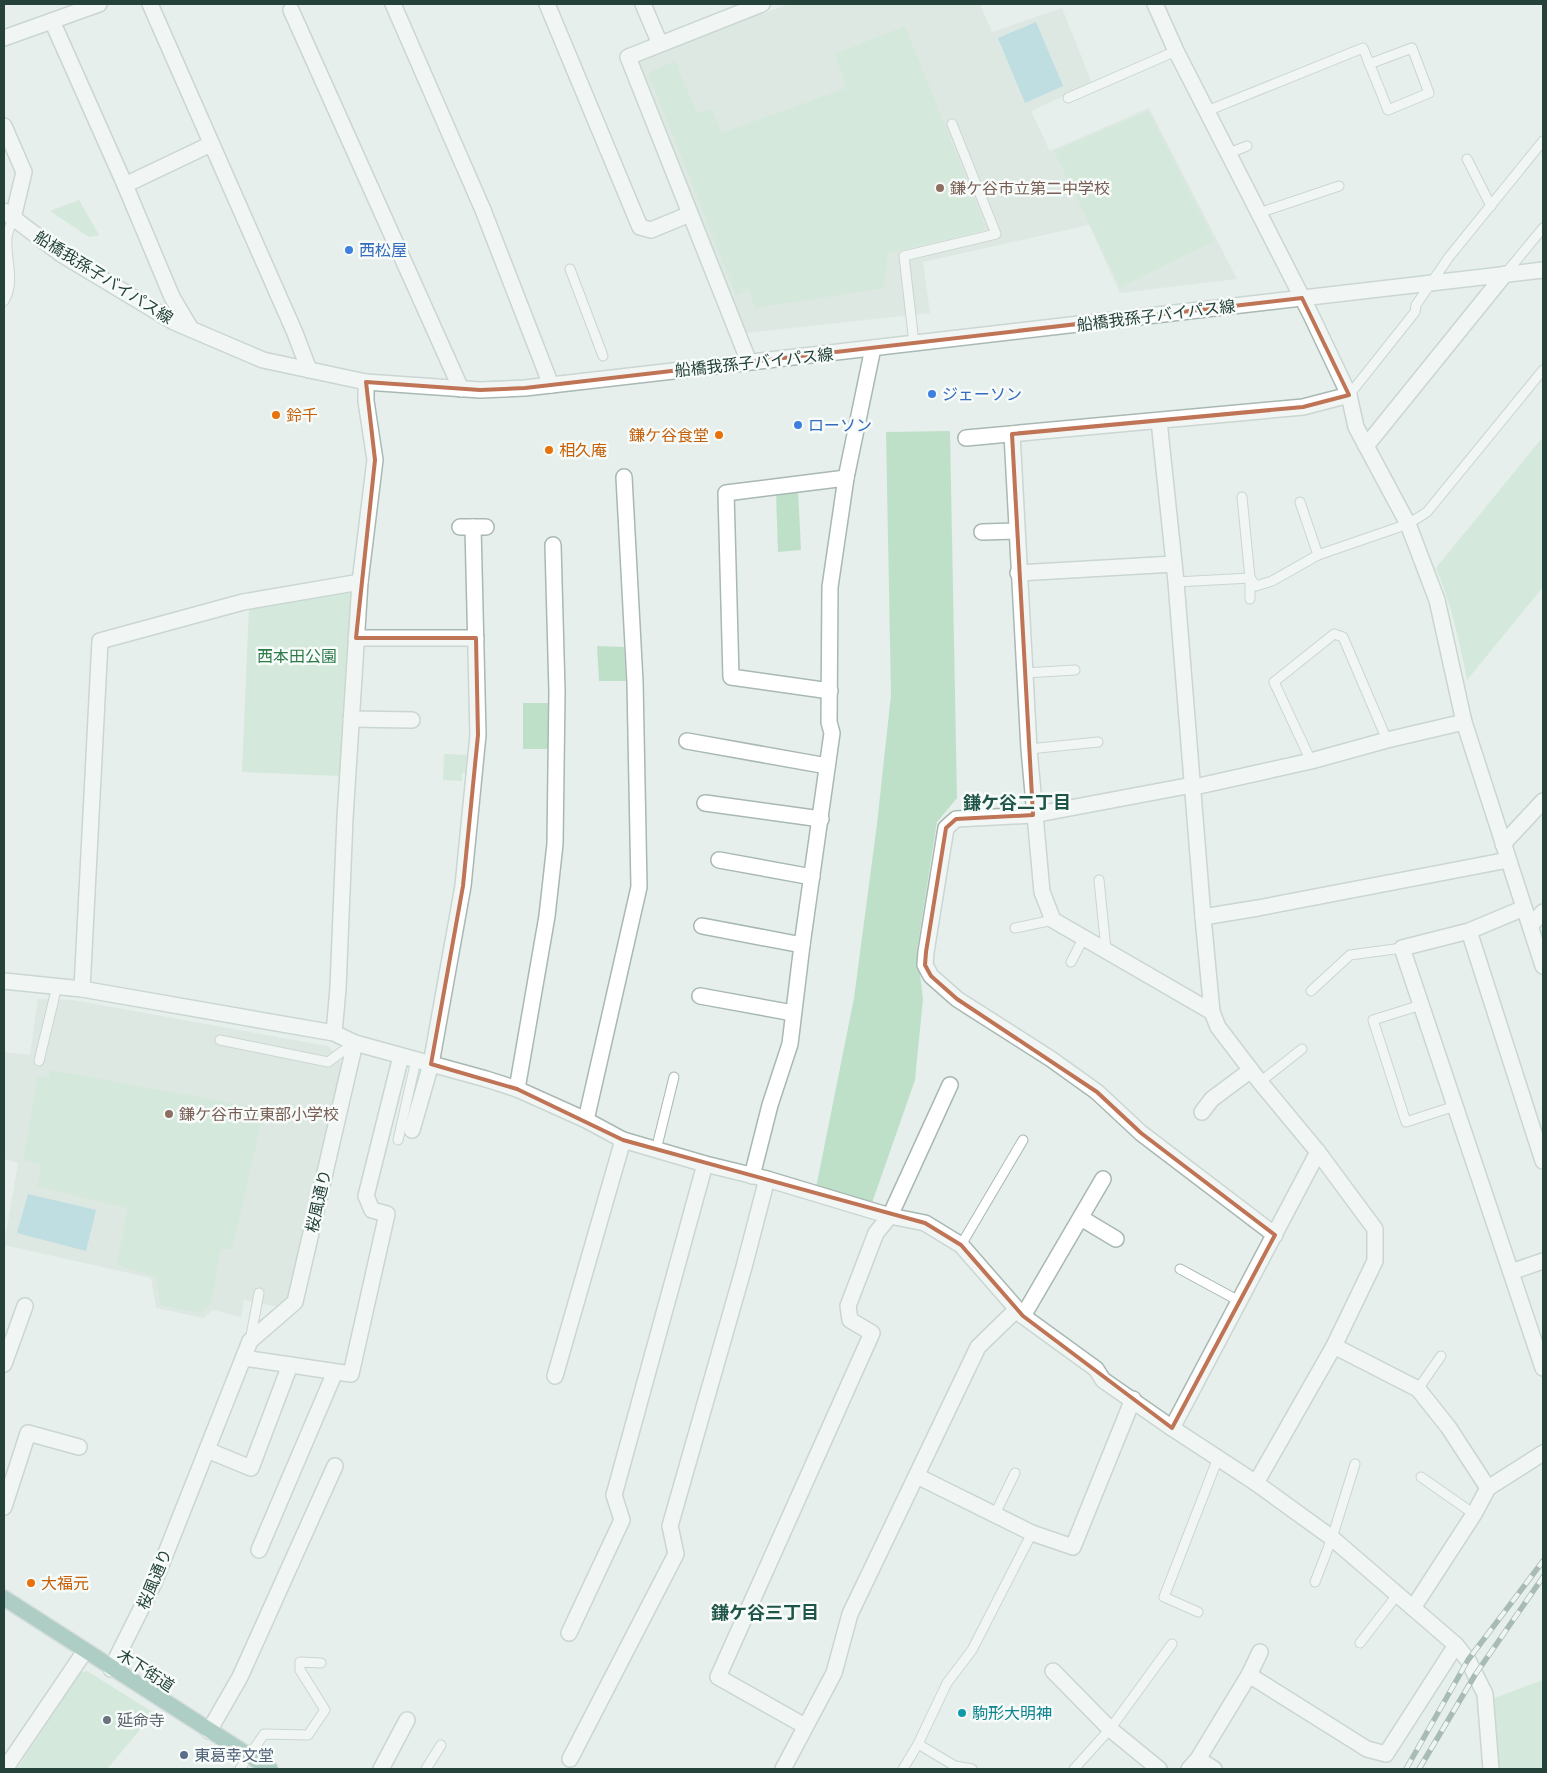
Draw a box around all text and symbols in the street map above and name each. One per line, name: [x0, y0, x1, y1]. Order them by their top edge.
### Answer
place label: 鎌ケ谷市立第二中学校: [950, 179, 1110, 198]
marker: 鎌ケ谷市立第二中学校: [934, 182, 946, 194]
street label: 船橋我孫子バイパス線: [31, 227, 176, 328]
place label: 西松屋: [359, 241, 407, 260]
marker: 西松屋: [343, 244, 355, 256]
street label: 船橋我孫子バイパス線: [1076, 296, 1236, 335]
street label: 船橋我孫子バイパス線: [674, 345, 834, 380]
place label: ジェーソン: [942, 385, 1022, 404]
marker: ジェーソン: [926, 388, 938, 400]
place label: 鈴千: [286, 406, 318, 425]
marker: 鈴千: [270, 409, 282, 421]
place label: ローソン: [808, 416, 872, 435]
marker: ローソン: [792, 419, 804, 431]
place label: 鎌ケ谷食堂: [629, 426, 709, 445]
marker: 鎌ケ谷食堂: [713, 429, 725, 441]
place label: 相久庵: [559, 441, 607, 460]
marker: 相久庵: [543, 444, 555, 456]
park label: 西本田公園: [257, 647, 337, 666]
district label: 鎌ケ谷二丁目: [963, 792, 1071, 814]
place label: 鎌ケ谷市立東部小学校: [179, 1105, 339, 1124]
marker: 鎌ケ谷市立東部小学校: [163, 1108, 175, 1120]
street label: 桜風通り: [302, 1168, 335, 1234]
street label: 桜風通り: [133, 1546, 176, 1612]
place label: 大福元: [41, 1574, 89, 1593]
marker: 大福元: [25, 1577, 37, 1589]
district label: 鎌ケ谷三丁目: [711, 1602, 819, 1624]
street label: 木下街道: [114, 1645, 178, 1696]
place label: 駒形大明神: [972, 1704, 1052, 1723]
marker: 駒形大明神: [956, 1707, 968, 1719]
place label: 延命寺: [117, 1711, 165, 1730]
marker: 延命寺: [101, 1714, 113, 1726]
place label: 東葛幸文堂: [194, 1746, 274, 1765]
marker: 東葛幸文堂: [178, 1749, 190, 1761]

